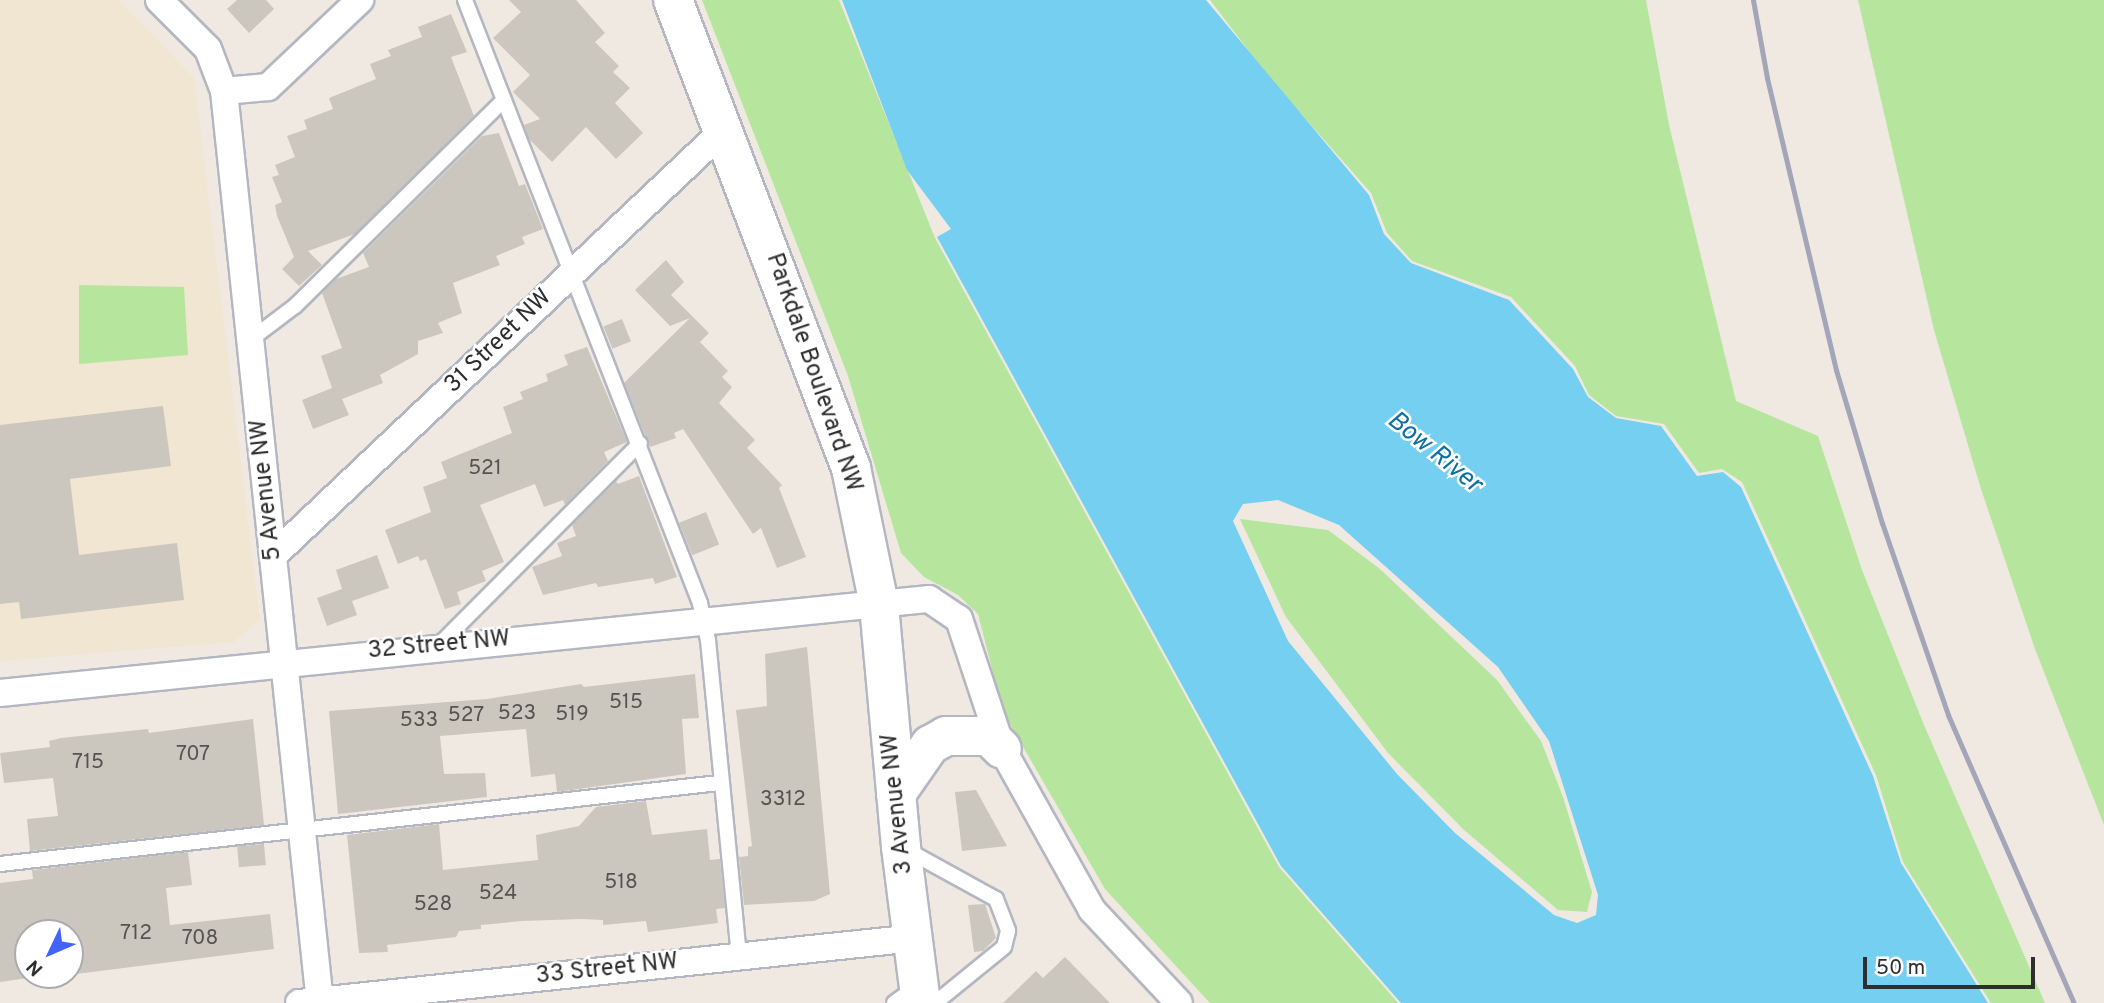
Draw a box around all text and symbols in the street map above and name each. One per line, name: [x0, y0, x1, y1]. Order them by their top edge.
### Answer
street label: Parkdale Boulevard NW: [759, 250, 867, 496]
street label: 31 Street NW: [440, 284, 558, 400]
water label: Bow River: [1380, 405, 1488, 501]
street label: 5 Avenue NW: [245, 417, 289, 563]
house number: 521: [468, 456, 502, 482]
street label: 32 Street NW: [367, 625, 511, 667]
house number: 515: [609, 690, 643, 716]
house number: 523: [498, 701, 536, 727]
house number: 519: [555, 702, 589, 728]
house number: 527: [448, 703, 484, 729]
house number: 533: [400, 708, 438, 734]
street label: 3 Avenue NW: [876, 731, 920, 877]
house number: 707: [176, 742, 210, 768]
house number: 715: [72, 750, 104, 776]
house number: 3312: [760, 787, 806, 813]
house number: 518: [604, 870, 638, 896]
house number: 524: [479, 881, 517, 907]
house number: 528: [414, 892, 452, 918]
north arrow: [14, 919, 84, 989]
house number: 712: [120, 921, 152, 947]
house number: 708: [182, 926, 218, 952]
scale bar: [1866, 944, 2038, 988]
street label: 33 Street NW: [534, 948, 680, 992]
text: N: [22, 954, 49, 980]
text: 50 m: [1876, 955, 1925, 982]

